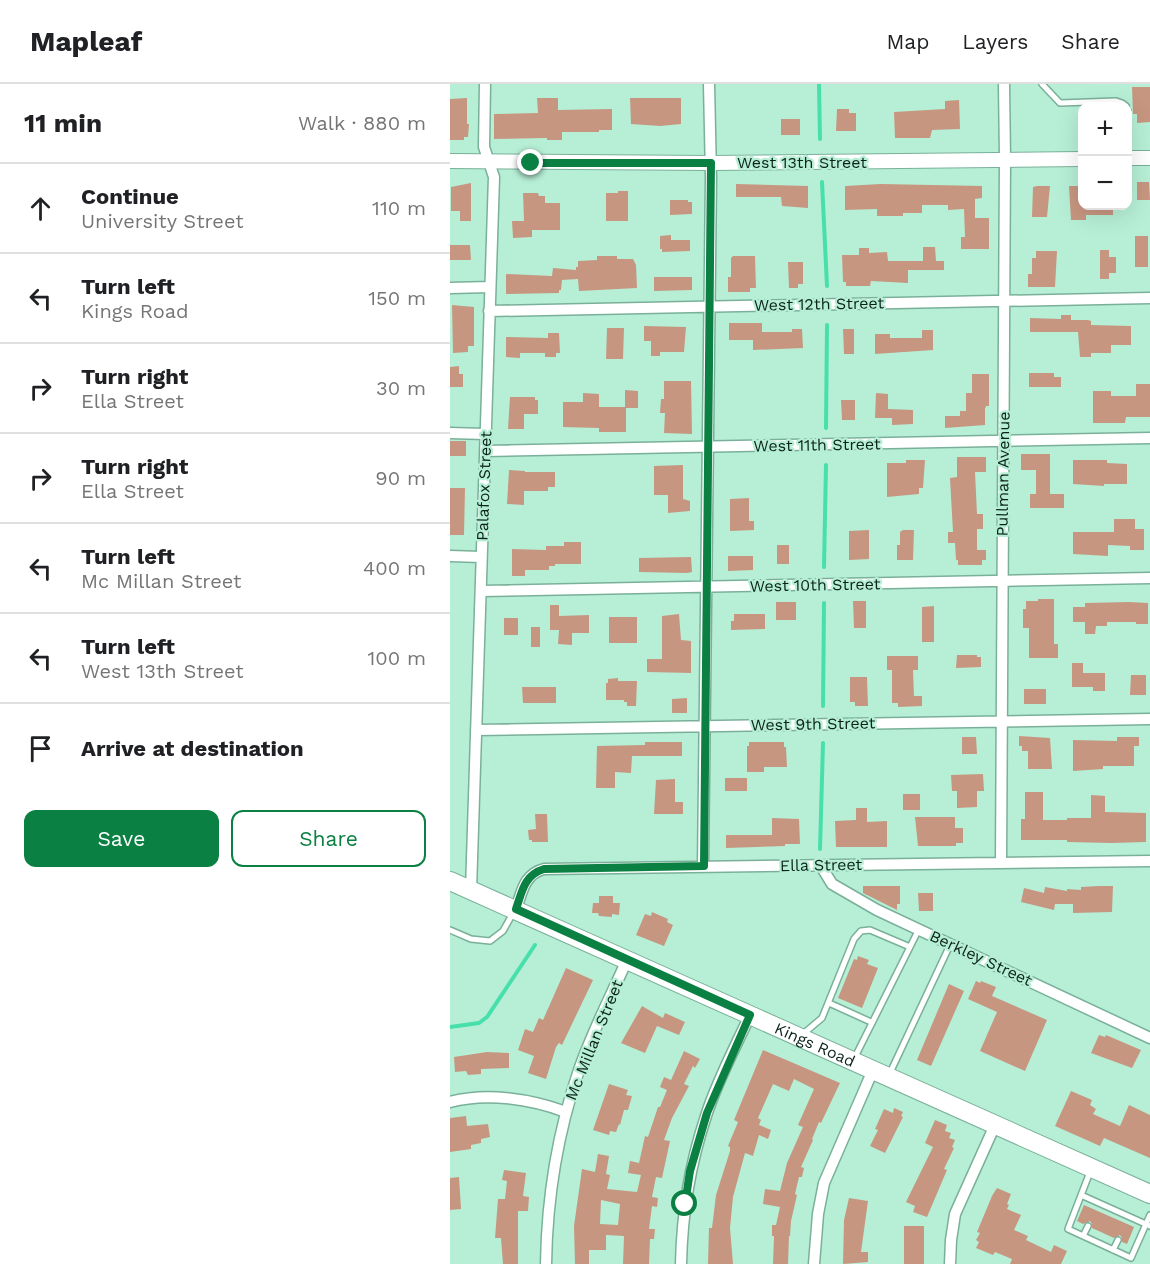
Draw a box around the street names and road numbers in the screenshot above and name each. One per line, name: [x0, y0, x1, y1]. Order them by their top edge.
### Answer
street label: West 13th Street: [737, 153, 867, 172]
street label: West 12th Street: [754, 293, 885, 315]
street label: Pullman Avenue: [992, 411, 1014, 537]
street label: Palafox Street: [473, 430, 495, 541]
street label: West 11th Street: [753, 434, 881, 456]
street label: West 10th Street: [749, 574, 881, 596]
street label: West 9th Street: [750, 713, 876, 735]
street label: Ella Street: [780, 855, 863, 875]
street label: Berkley Street: [927, 926, 1035, 990]
street label: Mc Millan Street: [561, 977, 627, 1103]
street label: Kings Road: [772, 1018, 858, 1071]

